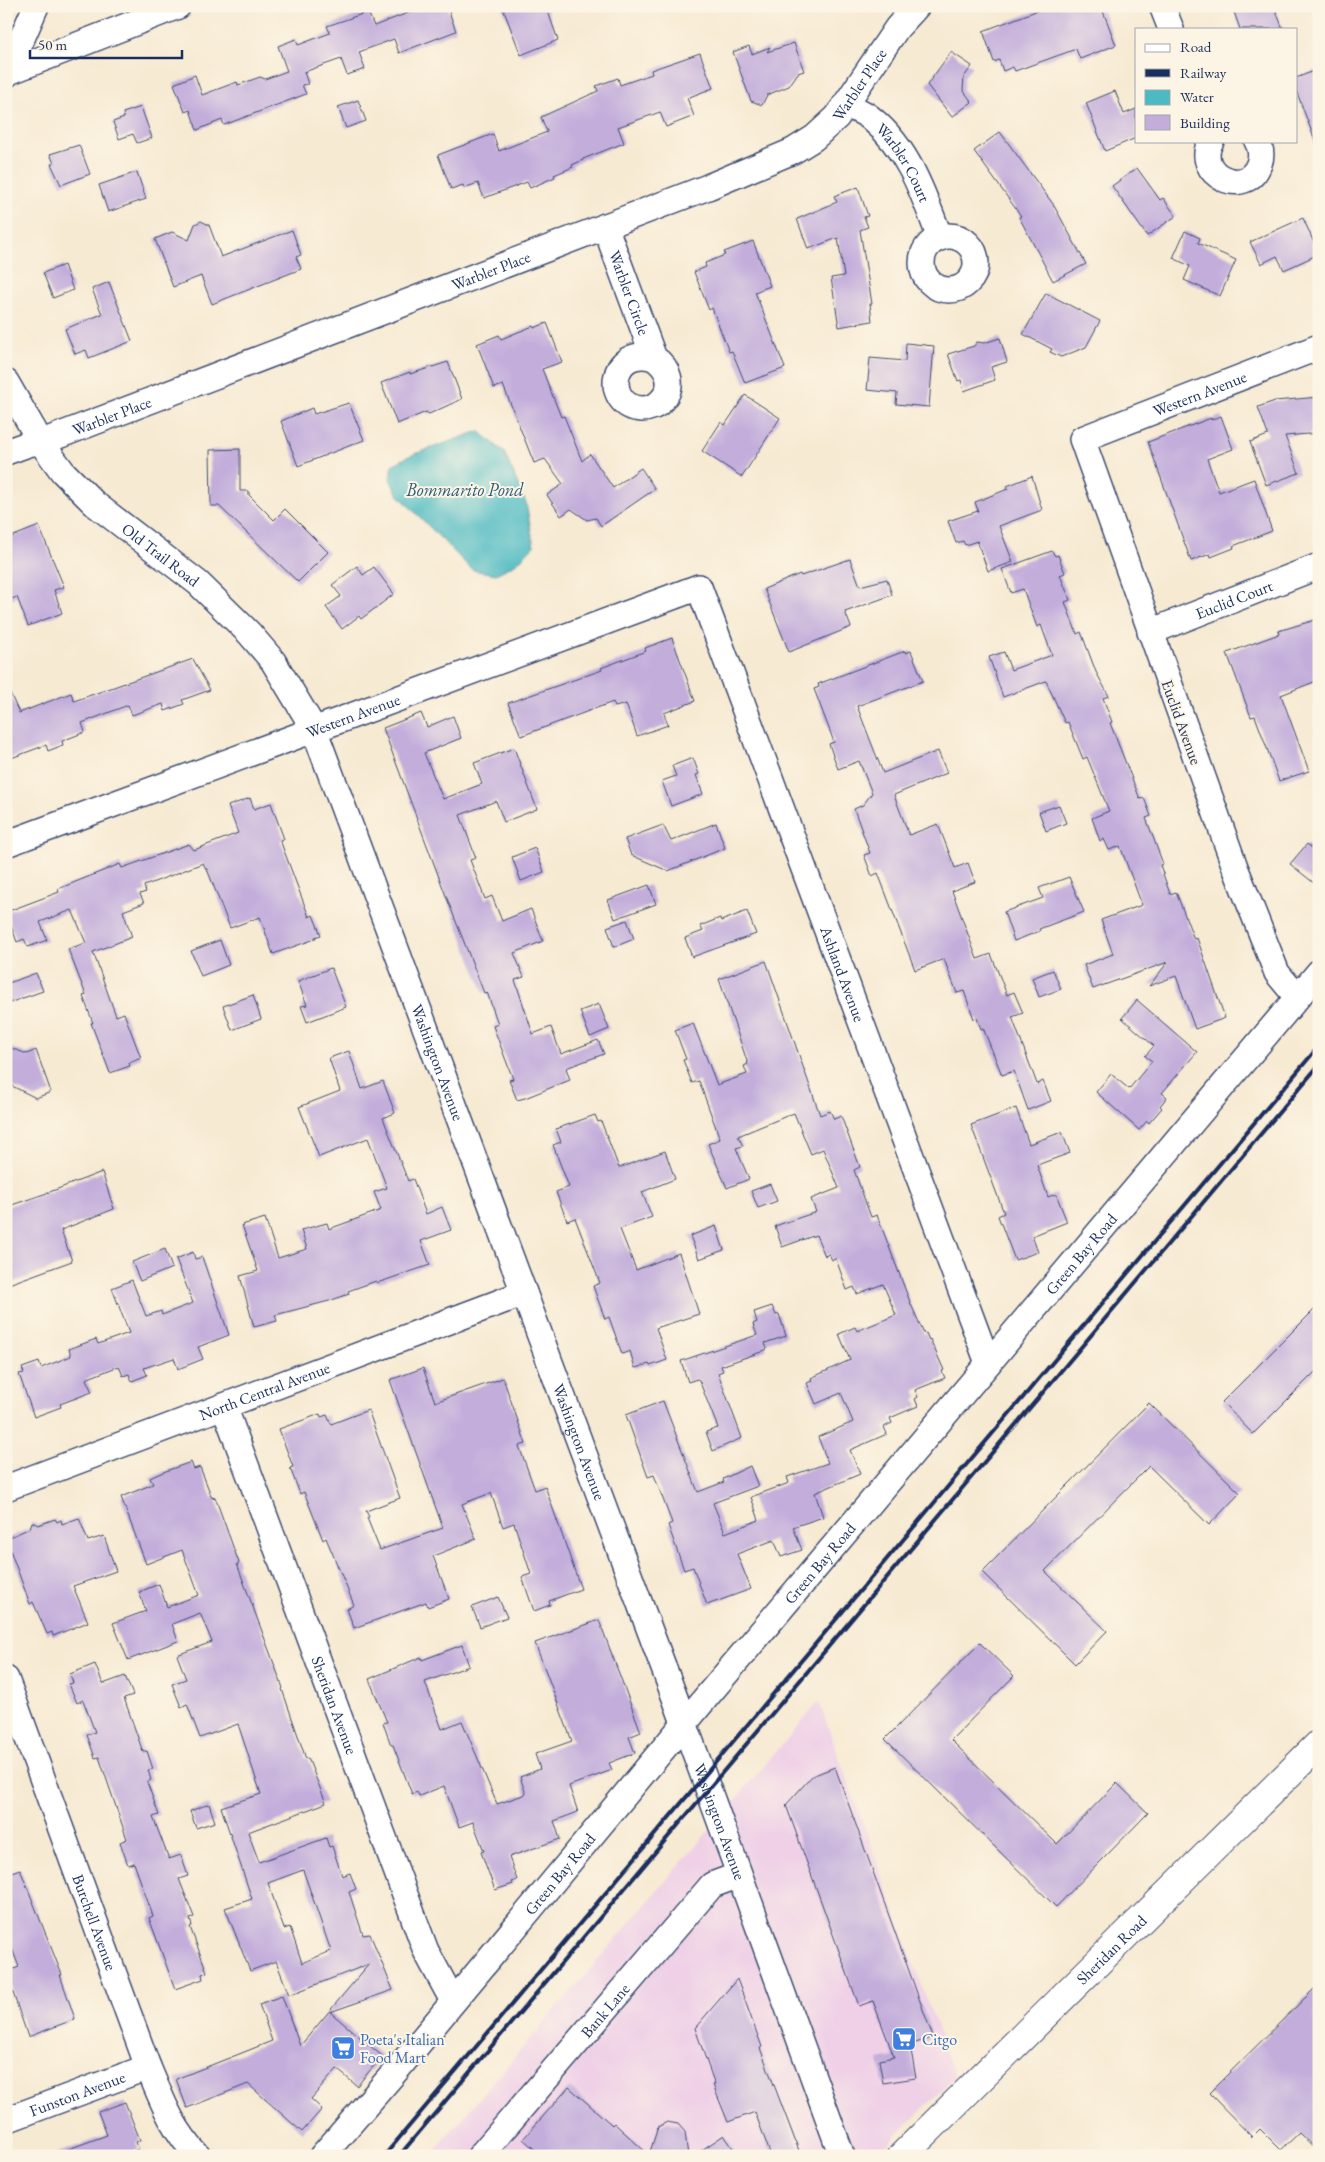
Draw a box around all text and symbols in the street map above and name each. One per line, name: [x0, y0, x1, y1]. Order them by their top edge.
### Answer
scale bar: [30, 28, 182, 60]
legend: [1135, 28, 1298, 142]
text: 50 m: [38, 35, 67, 54]
text: Road: [1180, 37, 1212, 56]
street label: Warbler Place: [827, 44, 891, 125]
text: Railway: [1180, 63, 1227, 82]
text: Water: [1180, 87, 1214, 106]
text: Building: [1180, 113, 1230, 132]
street label: Warbler Court: [871, 118, 935, 205]
street label: Warbler Place: [448, 246, 534, 295]
street label: Warbler Circle: [604, 247, 655, 338]
street label: Western Avenue: [1150, 366, 1250, 421]
street label: Warbler Place: [69, 391, 154, 441]
water label: Bommarito Pond: [405, 478, 524, 501]
street label: Old Trail Road: [117, 518, 204, 592]
street label: Euclid Court: [1192, 575, 1276, 624]
street label: Euclid Avenue: [1156, 677, 1207, 768]
street label: Western Avenue: [303, 689, 403, 743]
street label: Ashland Avenue: [815, 922, 870, 1025]
street label: Washington Avenue: [406, 1001, 469, 1124]
street label: Green Bay Road: [1041, 1208, 1122, 1299]
street label: North Central Avenue: [196, 1357, 333, 1425]
street label: Washington Avenue: [548, 1381, 610, 1503]
street label: Green Bay Road: [779, 1518, 861, 1609]
street label: Sheridan Avenue: [307, 1653, 362, 1757]
street label: Washington Avenue: [689, 1760, 750, 1883]
street label: Green Bay Road: [520, 1828, 601, 1919]
street label: Burchell Avenue: [67, 1871, 122, 1973]
street label: Sheridan Road: [1072, 1910, 1152, 1989]
street label: Bank Lane: [576, 1979, 634, 2042]
supermarket icon: Citgo: [891, 2026, 917, 2052]
place label: Poeta's Italian Food Mart: [360, 2029, 445, 2068]
place label: Citgo: [922, 2029, 957, 2050]
supermarket icon: Poeta's Italian Food Mart: [330, 2035, 356, 2061]
street label: Funston Avenue: [26, 2066, 128, 2121]

